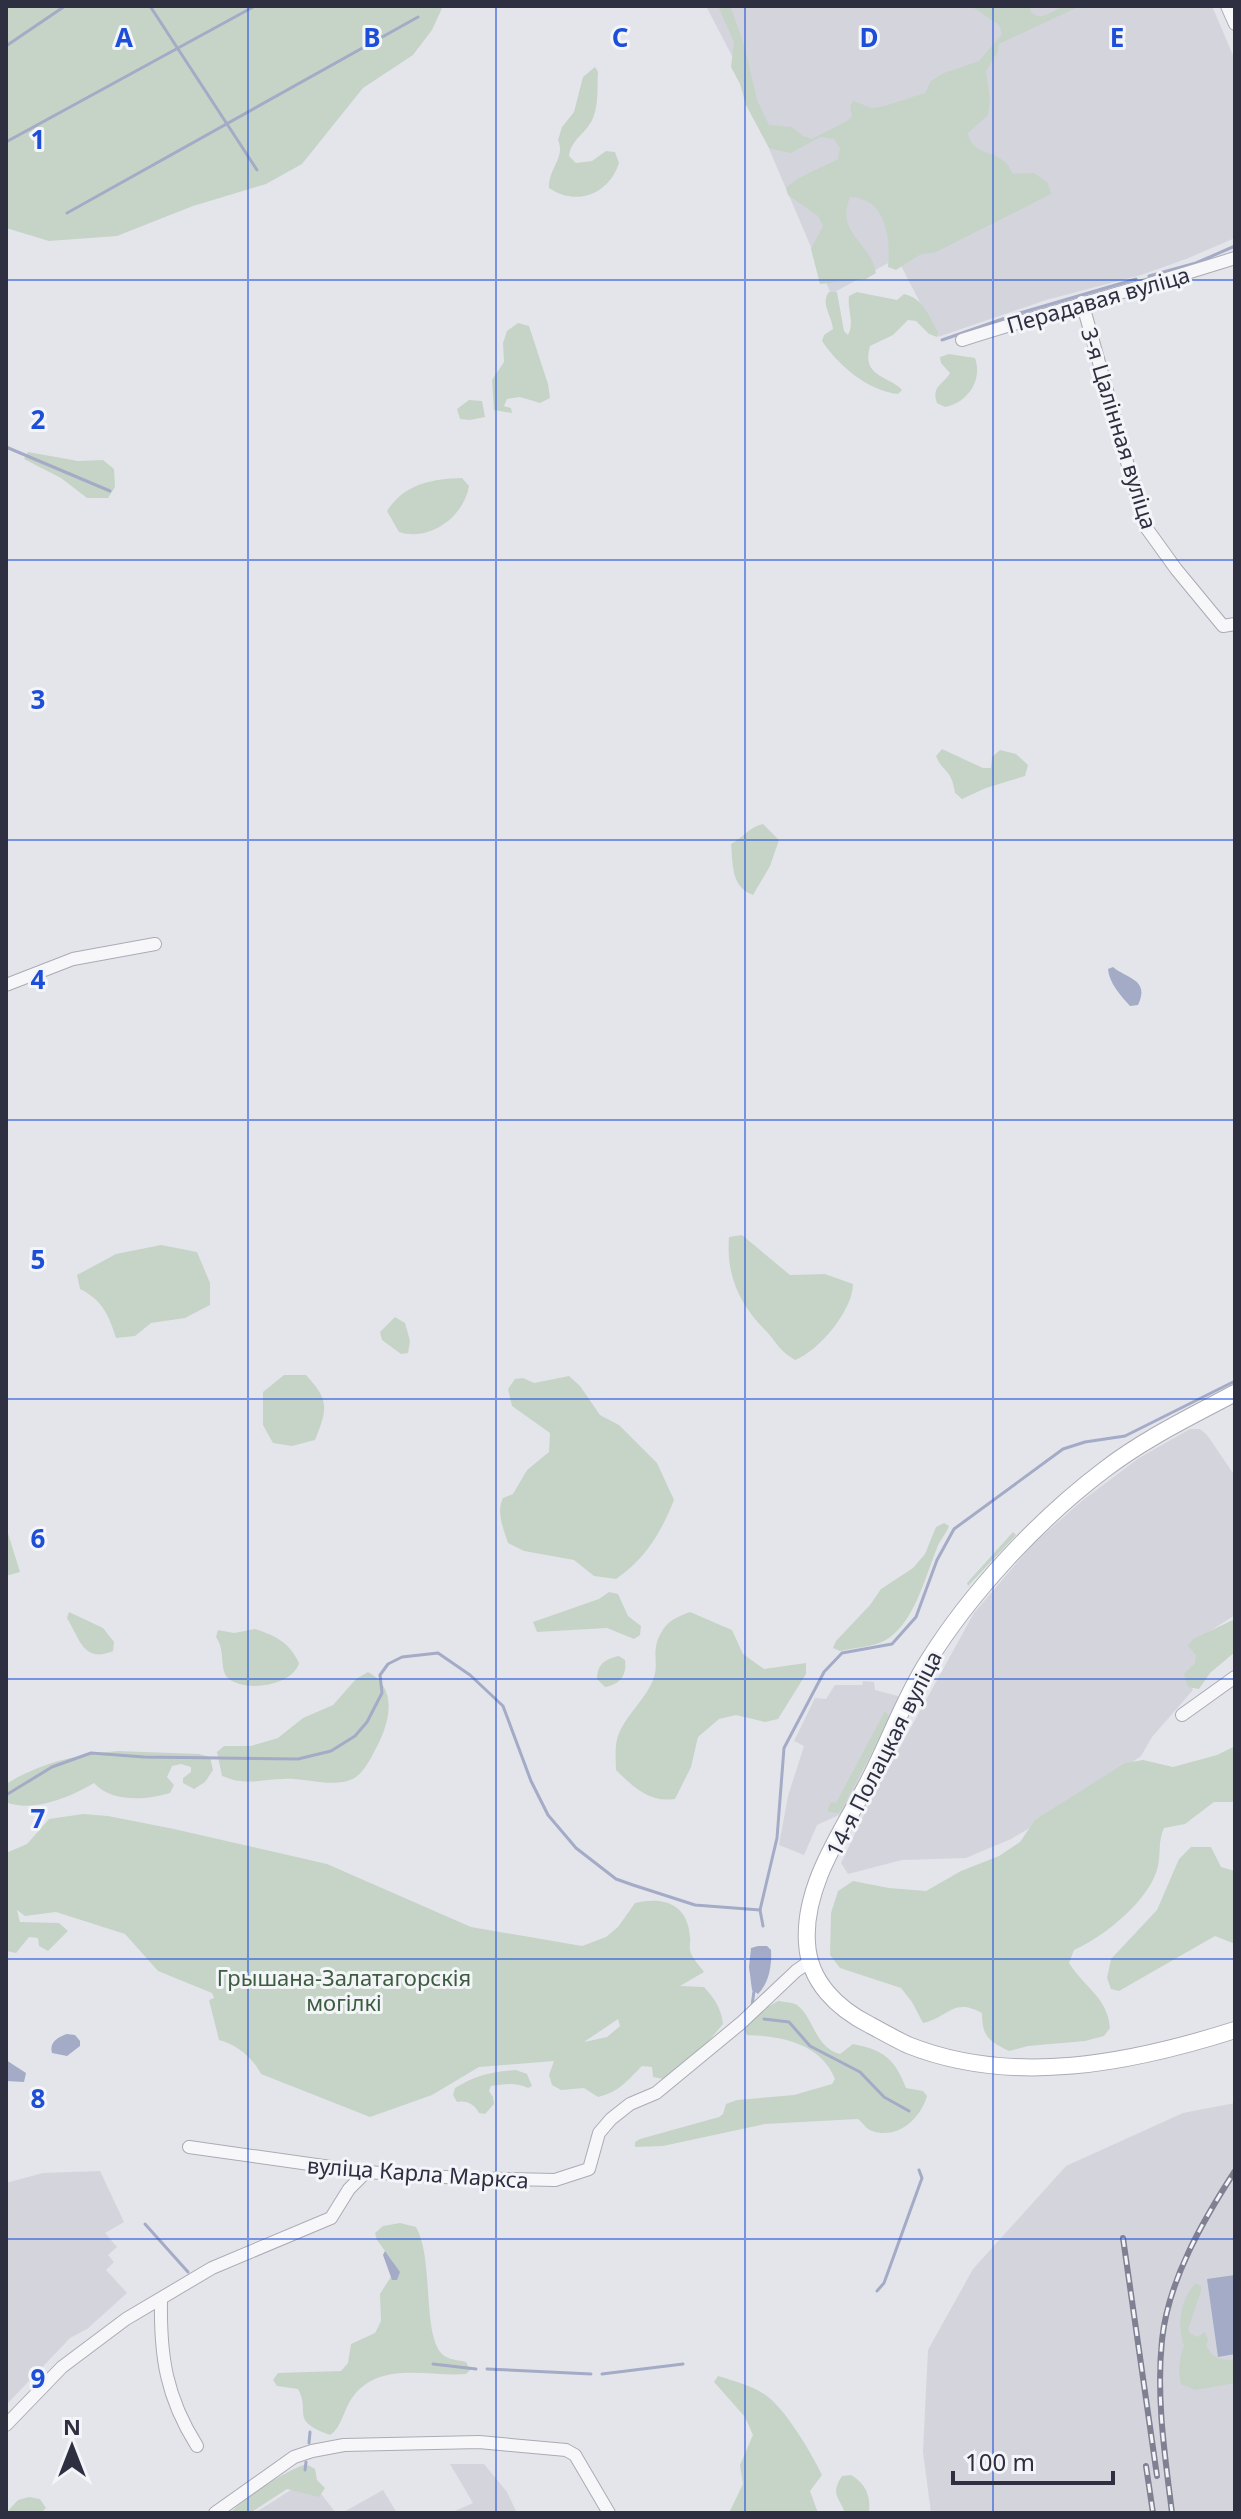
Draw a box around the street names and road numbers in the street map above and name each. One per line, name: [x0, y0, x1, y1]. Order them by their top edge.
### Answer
street label: Перадавая вуліца: [1003, 259, 1193, 339]
street label: 3-я Цалінная вуліца: [1075, 323, 1165, 533]
street label: 14-я Полацкая вуліца: [818, 1645, 948, 1861]
street label: вуліца Карла Маркса: [306, 2149, 530, 2195]

